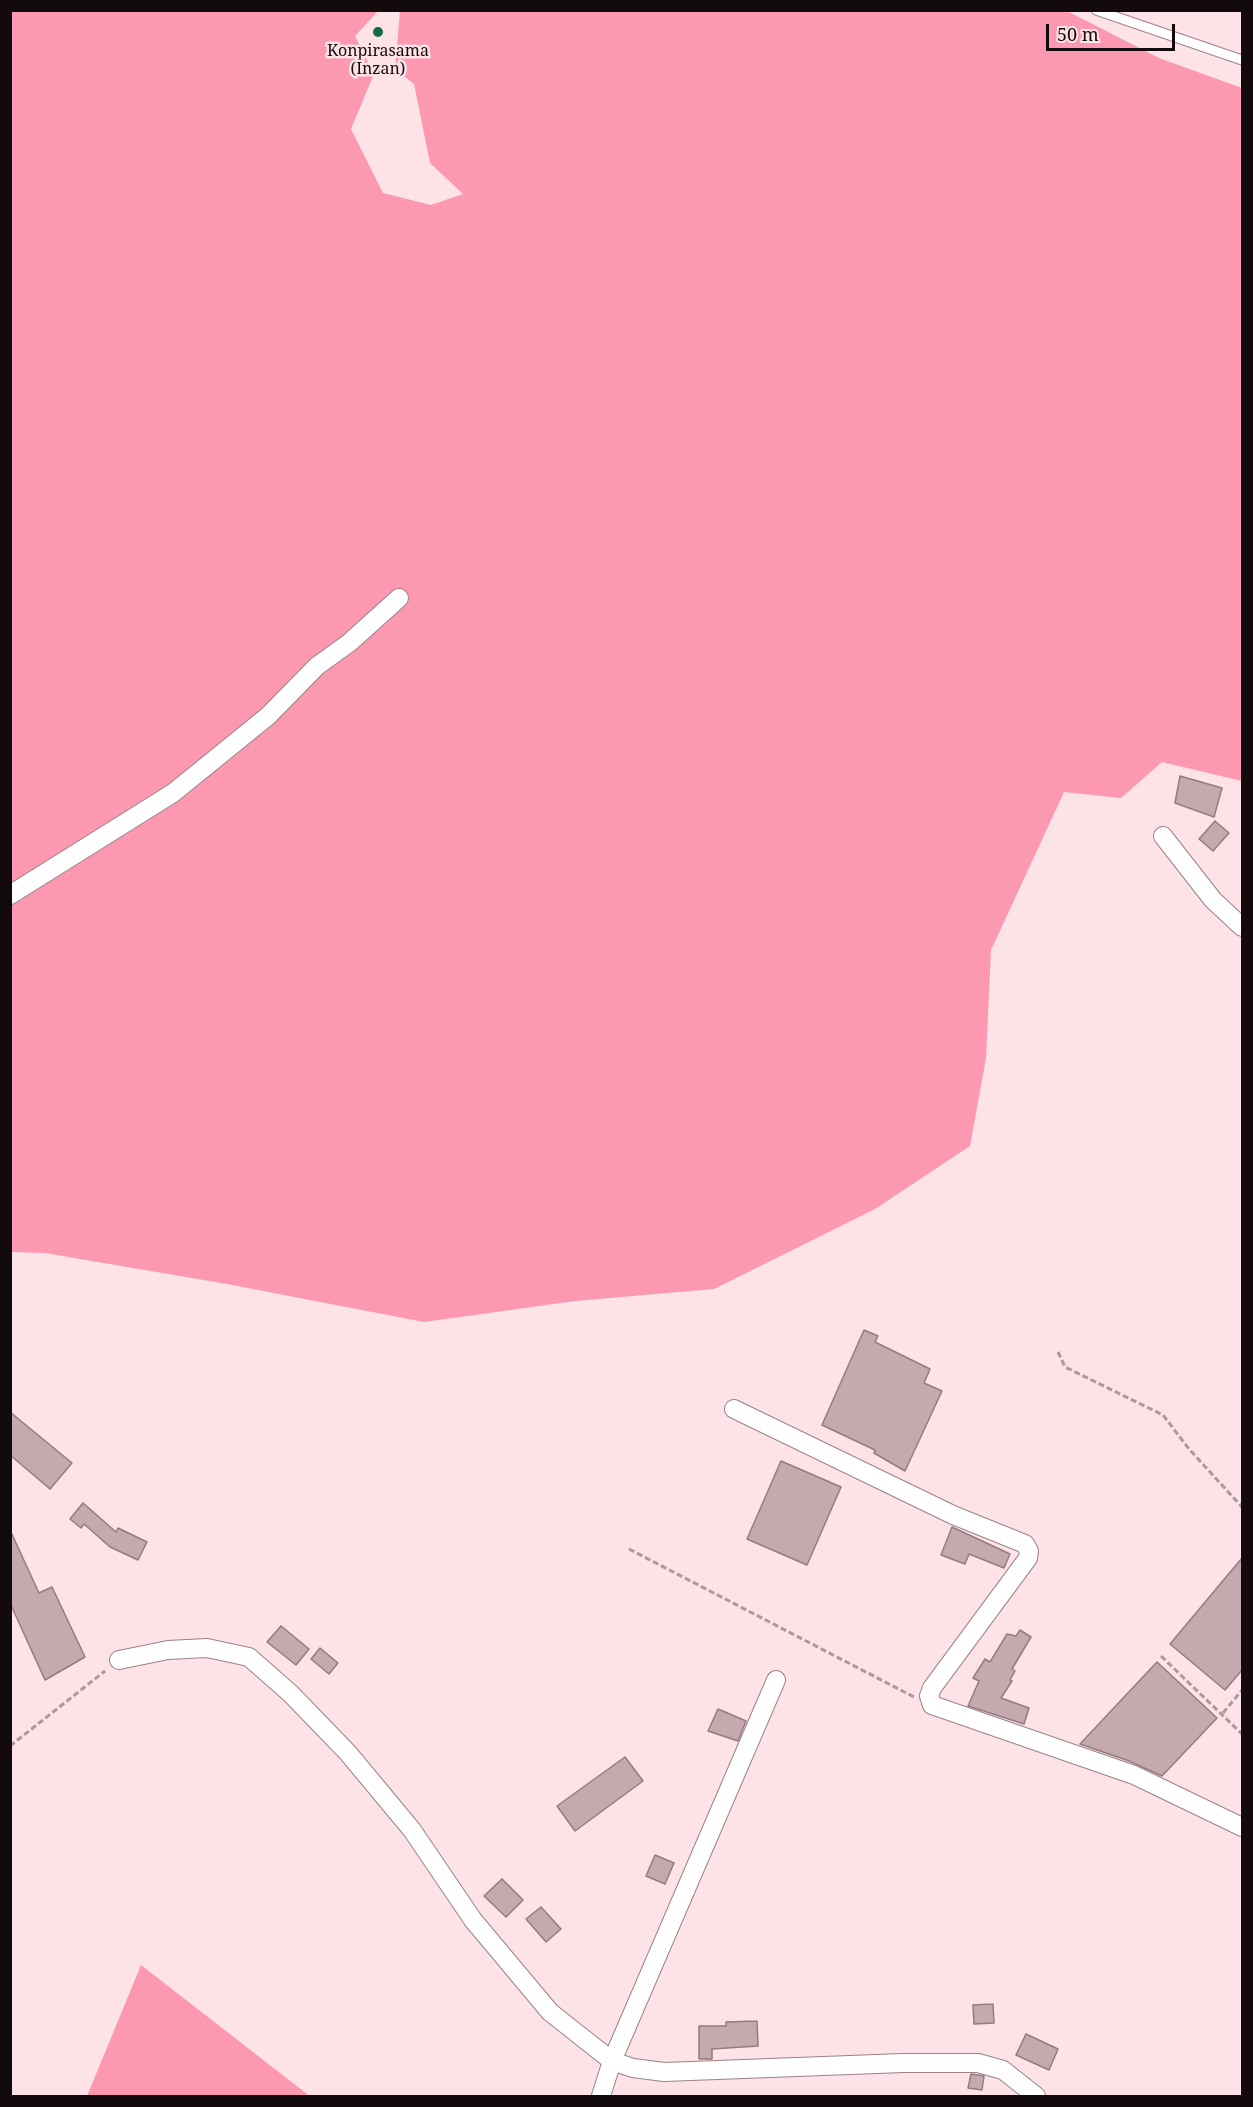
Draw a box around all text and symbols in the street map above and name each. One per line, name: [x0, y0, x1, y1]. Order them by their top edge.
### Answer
scale bar: [1049, 12, 1178, 50]
text: 50 m: [1057, 22, 1099, 46]
marker: Konpirasama (Inzan): [371, 25, 385, 39]
place label: Konpirasama (Inzan): [327, 41, 429, 79]

